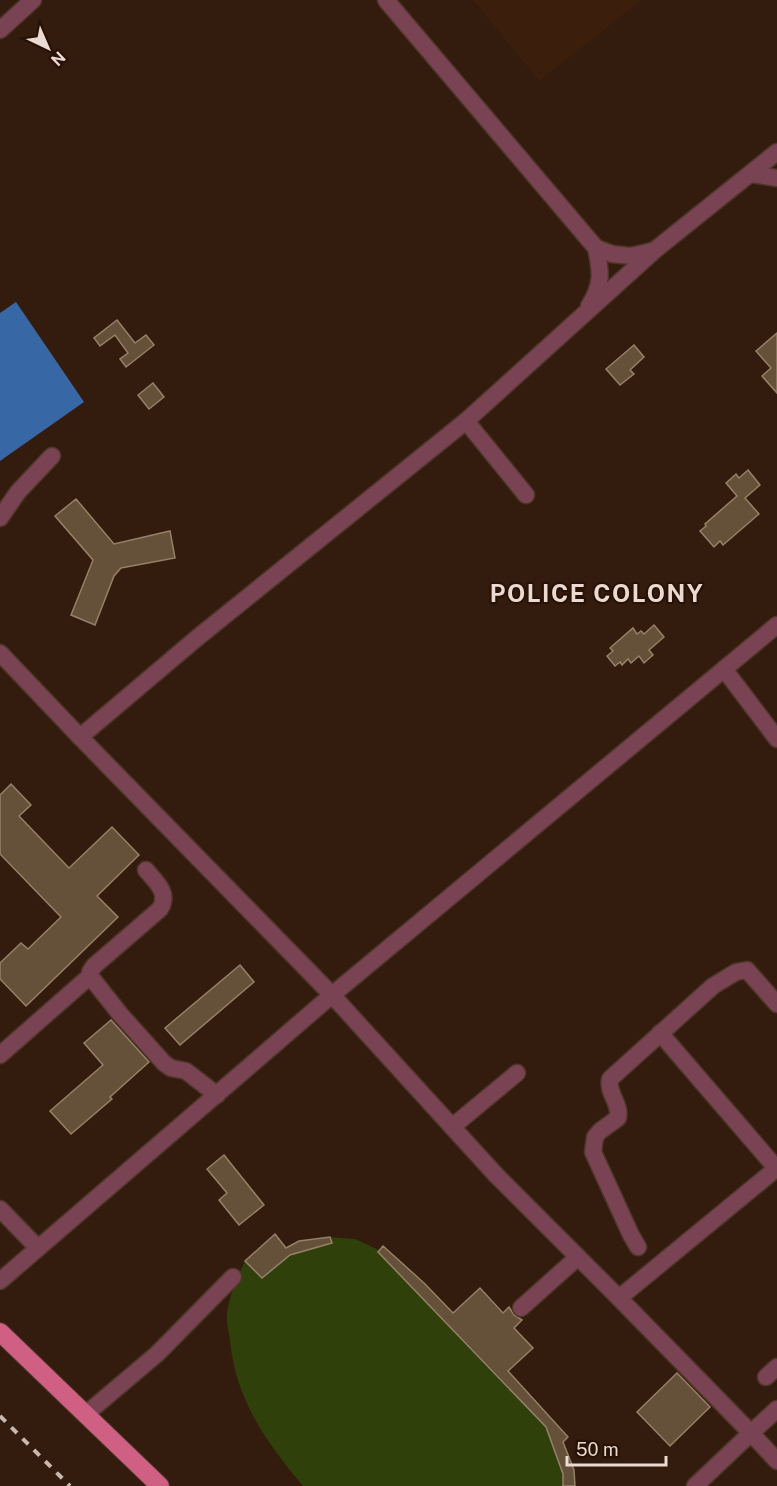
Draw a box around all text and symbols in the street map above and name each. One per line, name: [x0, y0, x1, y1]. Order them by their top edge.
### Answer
north arrow: [18, 18, 78, 78]
text: N: [47, 47, 69, 70]
district label: POLICE COLONY: [490, 579, 704, 607]
scale bar: [567, 1429, 666, 1467]
text: 50 m: [576, 1439, 619, 1460]

